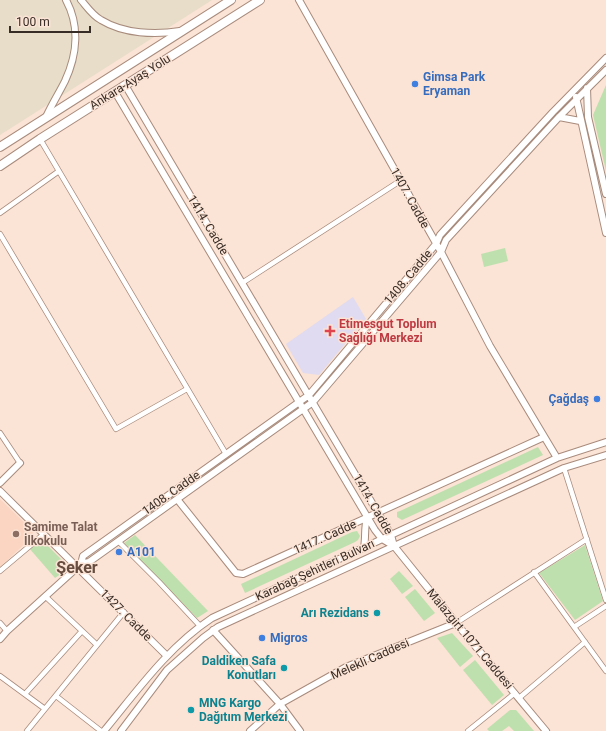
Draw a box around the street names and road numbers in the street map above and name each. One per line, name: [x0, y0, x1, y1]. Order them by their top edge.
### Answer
street label: Ankara-Ayaş Yolu: [87, 51, 173, 113]
street label: 1407. Cadde: [388, 165, 432, 231]
street label: 1414. Cadde: [185, 193, 231, 257]
street label: 1408. Cadde: [381, 247, 435, 307]
street label: 1408. Cadde: [139, 468, 203, 518]
street label: 1414. Cadde: [350, 471, 396, 537]
street label: 1417. Cadde: [291, 517, 359, 557]
street label: Karabağ Şehitleri Bulvarı: [253, 536, 377, 604]
street label: 1427. Cadde: [97, 586, 155, 644]
street label: Malazgirt 1071 Caddesi: [424, 586, 516, 692]
street label: Melekli Caddesi: [329, 635, 411, 683]

